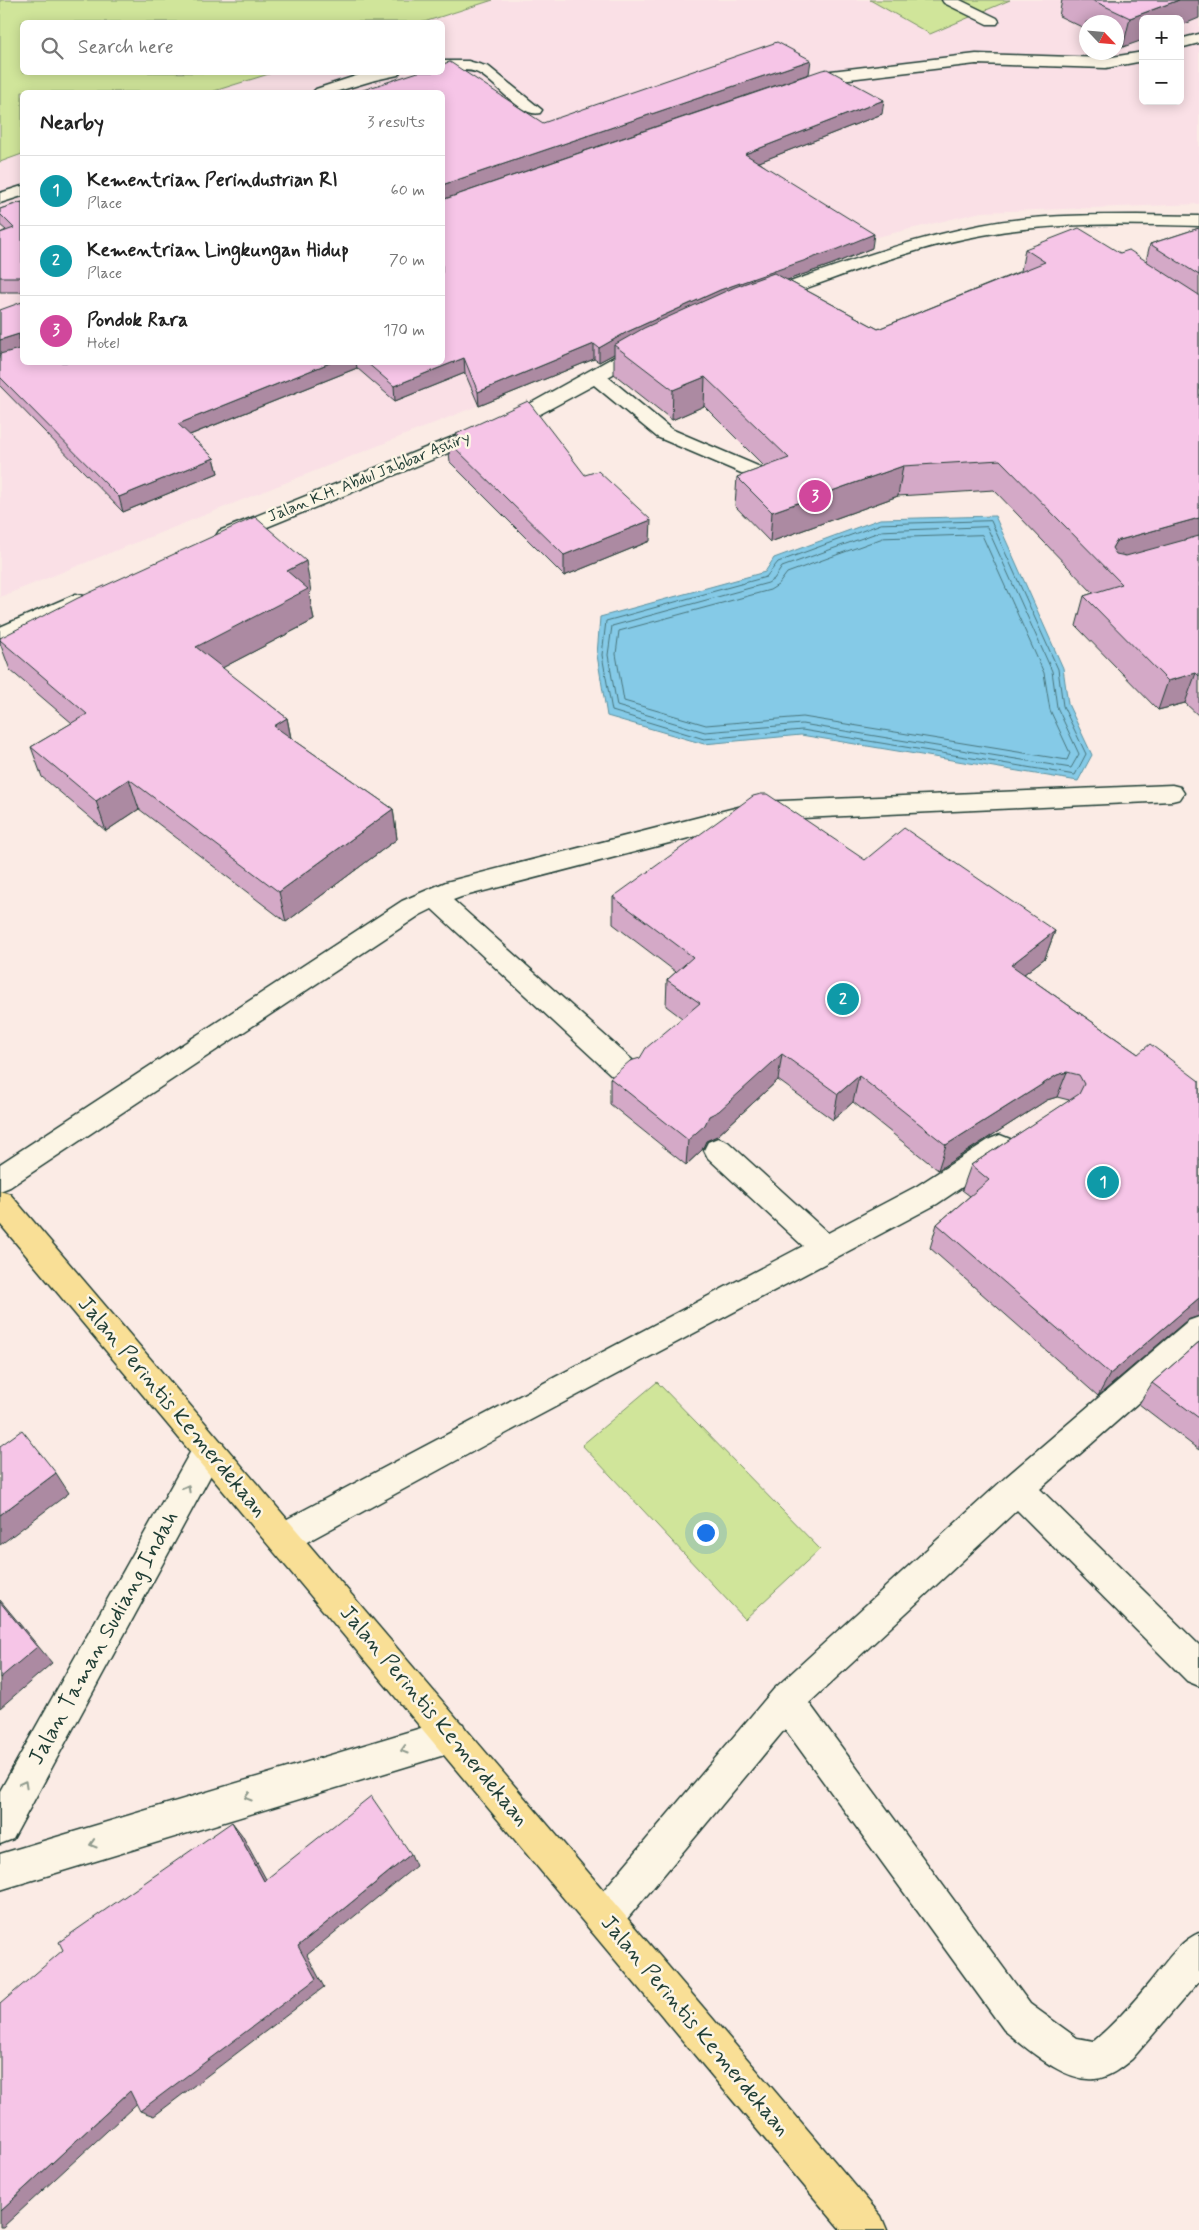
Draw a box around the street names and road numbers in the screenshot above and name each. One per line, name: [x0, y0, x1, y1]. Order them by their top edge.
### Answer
street label: Jalan K.H. Abdul Jabbar Ashiry: [265, 427, 473, 527]
street label: Jalan Perintis Kemerdekaan: [71, 1291, 273, 1523]
street label: Jalan Taman Sudiang Indah: [22, 1506, 187, 1770]
street label: Jalan Perintis Kemerdekaan: [333, 1600, 535, 1832]
street label: Jalan Perintis Kemerdekaan: [594, 1910, 796, 2142]

